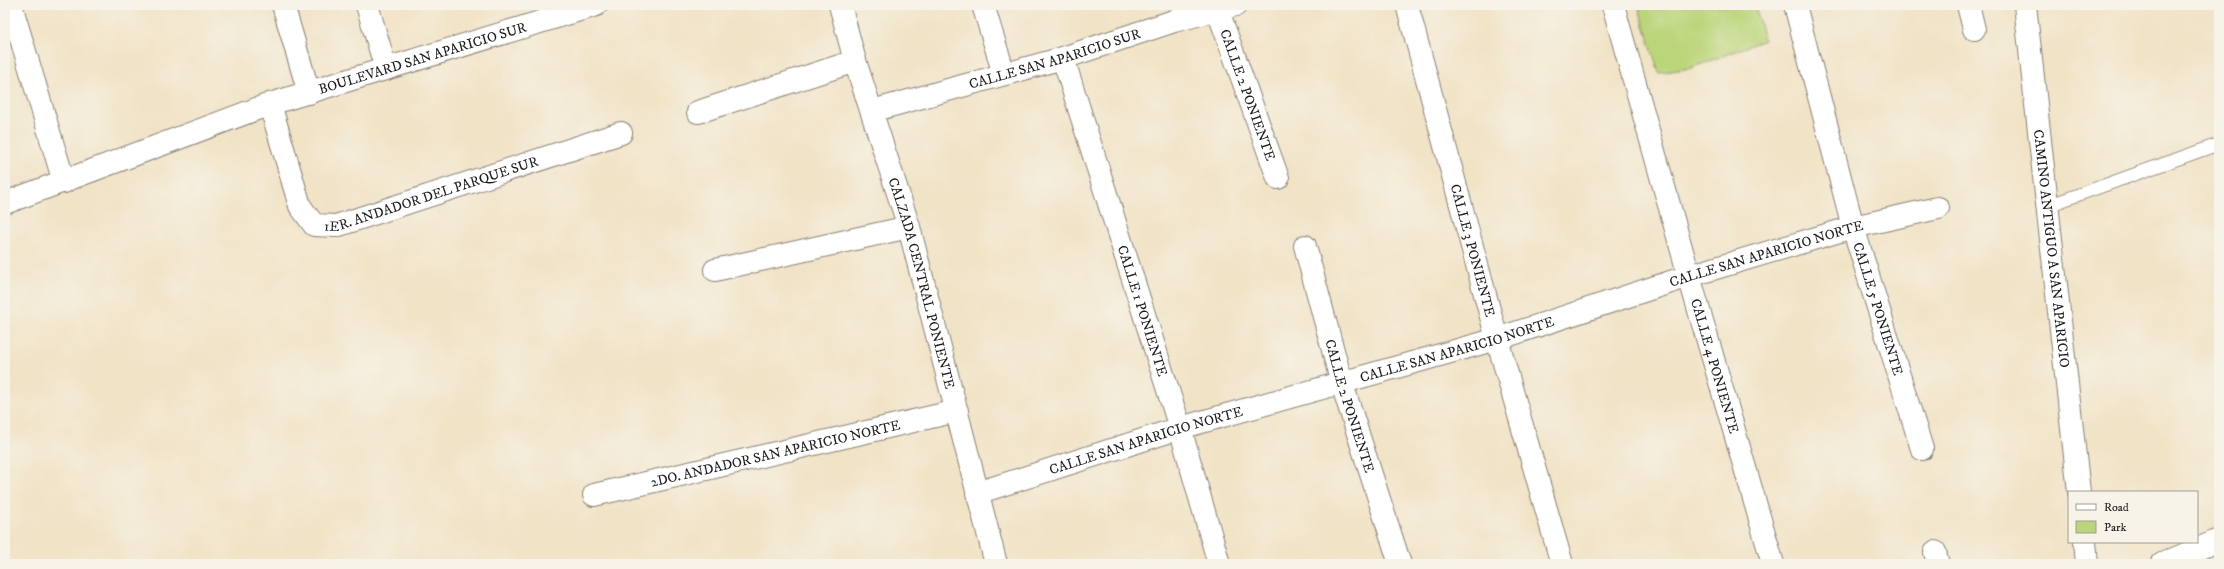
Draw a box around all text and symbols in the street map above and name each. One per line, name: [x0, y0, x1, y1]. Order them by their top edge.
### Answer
street label: BOULEVARD SAN APARICIO SUR: [316, 18, 529, 99]
street label: CALLE SAN APARICIO SUR: [967, 25, 1143, 94]
street label: CALLE 2 PONIENTE: [1215, 27, 1279, 163]
street label: CAMINO ANTIGUO A SAN APARICIO: [2029, 129, 2073, 369]
street label: 1ER. ANDADOR DEL PARQUE SUR: [324, 152, 541, 236]
street label: CALZADA CENTRAL PONIENTE: [884, 175, 958, 391]
street label: CALLE 3 PONIENTE: [1446, 182, 1499, 319]
street label: CALLE SAN APARICIO NORTE: [1667, 217, 1865, 292]
street label: CALLE 5 PONIENTE: [1848, 240, 1907, 378]
street label: CALLE 1 PONIENTE: [1113, 243, 1171, 379]
street label: CALLE 4 PONIENTE: [1686, 297, 1742, 436]
street label: CALLE SAN APARICIO NORTE: [1358, 313, 1557, 387]
street label: CALLE 2 PONIENTE: [1320, 337, 1378, 475]
street label: CALLE SAN APARICIO NORTE: [1047, 403, 1245, 479]
street label: 2DO. ANDADOR SAN APARICIO NORTE: [649, 416, 902, 492]
legend: [2068, 491, 2198, 543]
text: Road: [2104, 500, 2129, 515]
text: Park: [2104, 520, 2126, 535]

